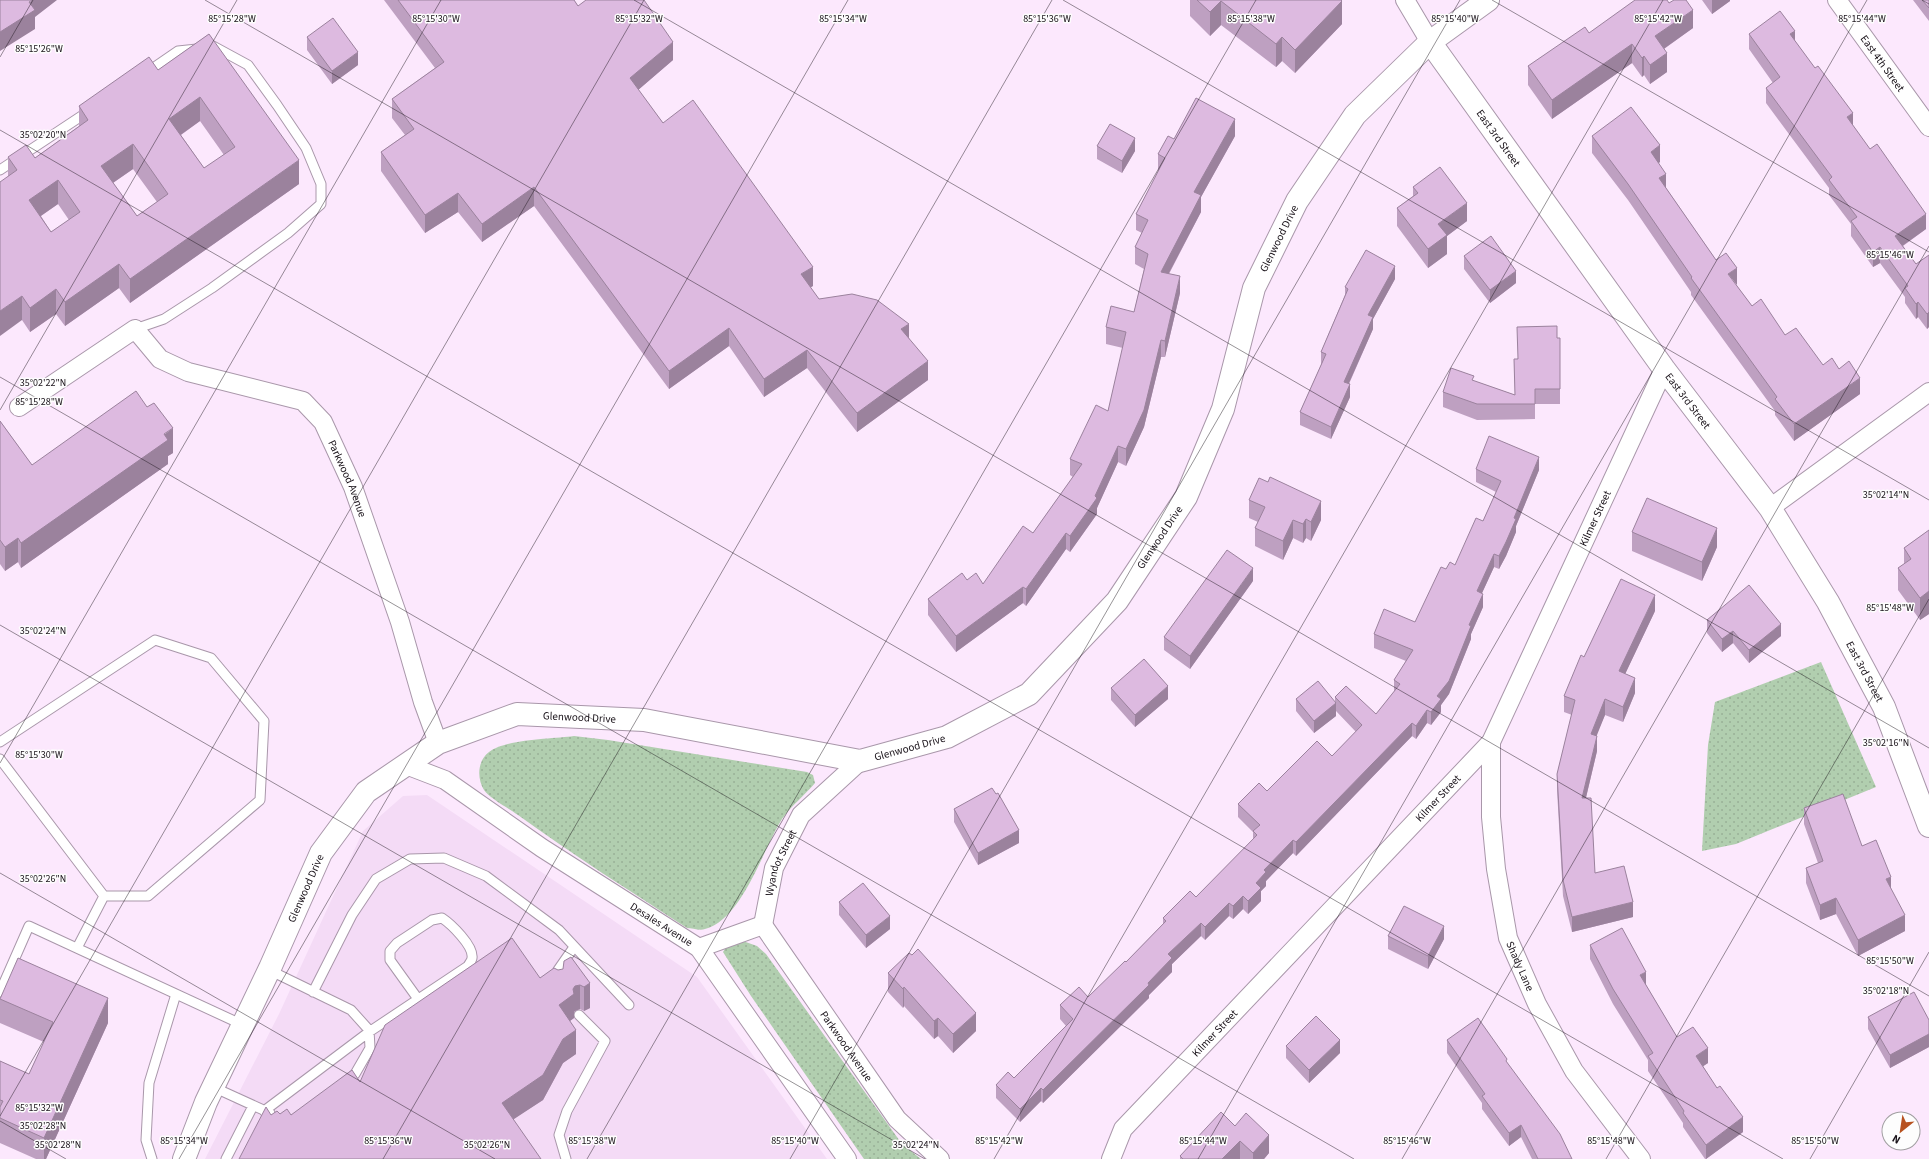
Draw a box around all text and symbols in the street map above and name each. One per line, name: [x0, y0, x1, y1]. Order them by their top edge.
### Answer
text: 85°15'28"W: [208, 12, 256, 26]
text: 85°15'30"W: [412, 12, 460, 26]
text: 85°15'32"W: [615, 12, 663, 26]
text: 85°15'34"W: [819, 12, 867, 26]
text: 85°15'36"W: [1023, 12, 1071, 26]
text: 85°15'38"W: [1227, 12, 1275, 26]
text: 85°15'40"W: [1431, 12, 1479, 26]
text: 85°15'42"W: [1634, 12, 1682, 26]
text: 85°15'44"W: [1838, 12, 1886, 26]
street label: East 4th Street: [1857, 32, 1908, 95]
text: 85°15'26"W: [15, 42, 63, 56]
street label: East 3rd Street: [1473, 107, 1524, 170]
text: 35°02'20"N: [20, 128, 66, 142]
street label: Glenwood Drive: [1256, 202, 1302, 275]
text: 85°15'46"W: [1866, 248, 1914, 262]
street label: East 3rd Street: [1662, 370, 1714, 432]
text: 35°02'22"N: [20, 376, 66, 390]
text: 85°15'28"W: [15, 395, 63, 409]
street label: Parkwood Avenue: [324, 438, 370, 520]
street label: Kilmer Street: [1576, 488, 1615, 549]
text: 35°02'14"N: [1863, 488, 1909, 502]
street label: Glenwood Drive: [1133, 502, 1187, 572]
text: 85°15'48"W: [1866, 601, 1914, 615]
text: 35°02'24"N: [20, 624, 66, 638]
street label: East 3rd Street: [1842, 639, 1887, 705]
street label: Glenwood Drive: [543, 708, 617, 727]
street label: Glenwood Drive: [873, 731, 948, 765]
text: 35°02'16"N: [1863, 736, 1909, 750]
text: 85°15'30"W: [15, 748, 63, 762]
street label: Kilmer Street: [1412, 771, 1464, 825]
street label: Wyandot Street: [762, 827, 800, 897]
street label: Glenwood Drive: [284, 851, 328, 925]
text: 35°02'26"N: [20, 872, 66, 886]
street label: Desales Avenue: [627, 899, 696, 950]
street label: Shady Lane: [1502, 939, 1538, 994]
text: 85°15'50"W: [1866, 954, 1914, 968]
text: 35°02'18"N: [1863, 984, 1909, 998]
street label: Kilmer Street: [1189, 1006, 1241, 1060]
street label: Parkwood Avenue: [816, 1008, 876, 1085]
text: 85°15'32"W: [15, 1101, 63, 1115]
north arrow: [1881, 1111, 1921, 1151]
text: 35°02'28"N: [20, 1119, 66, 1133]
text: N: [1889, 1131, 1903, 1148]
text: 85°15'34"W: [160, 1134, 208, 1148]
text: 85°15'36"W: [364, 1134, 412, 1148]
text: 85°15'38"W: [568, 1134, 616, 1148]
text: 85°15'40"W: [771, 1134, 819, 1148]
text: 85°15'42"W: [975, 1134, 1023, 1148]
text: 85°15'44"W: [1179, 1134, 1227, 1148]
text: 85°15'46"W: [1383, 1134, 1431, 1148]
text: 85°15'48"W: [1587, 1134, 1635, 1148]
text: 85°15'50"W: [1791, 1134, 1839, 1148]
text: 35°02'28"N: [35, 1138, 81, 1152]
text: 35°02'26"N: [464, 1138, 510, 1152]
text: 35°02'24"N: [893, 1138, 939, 1152]

